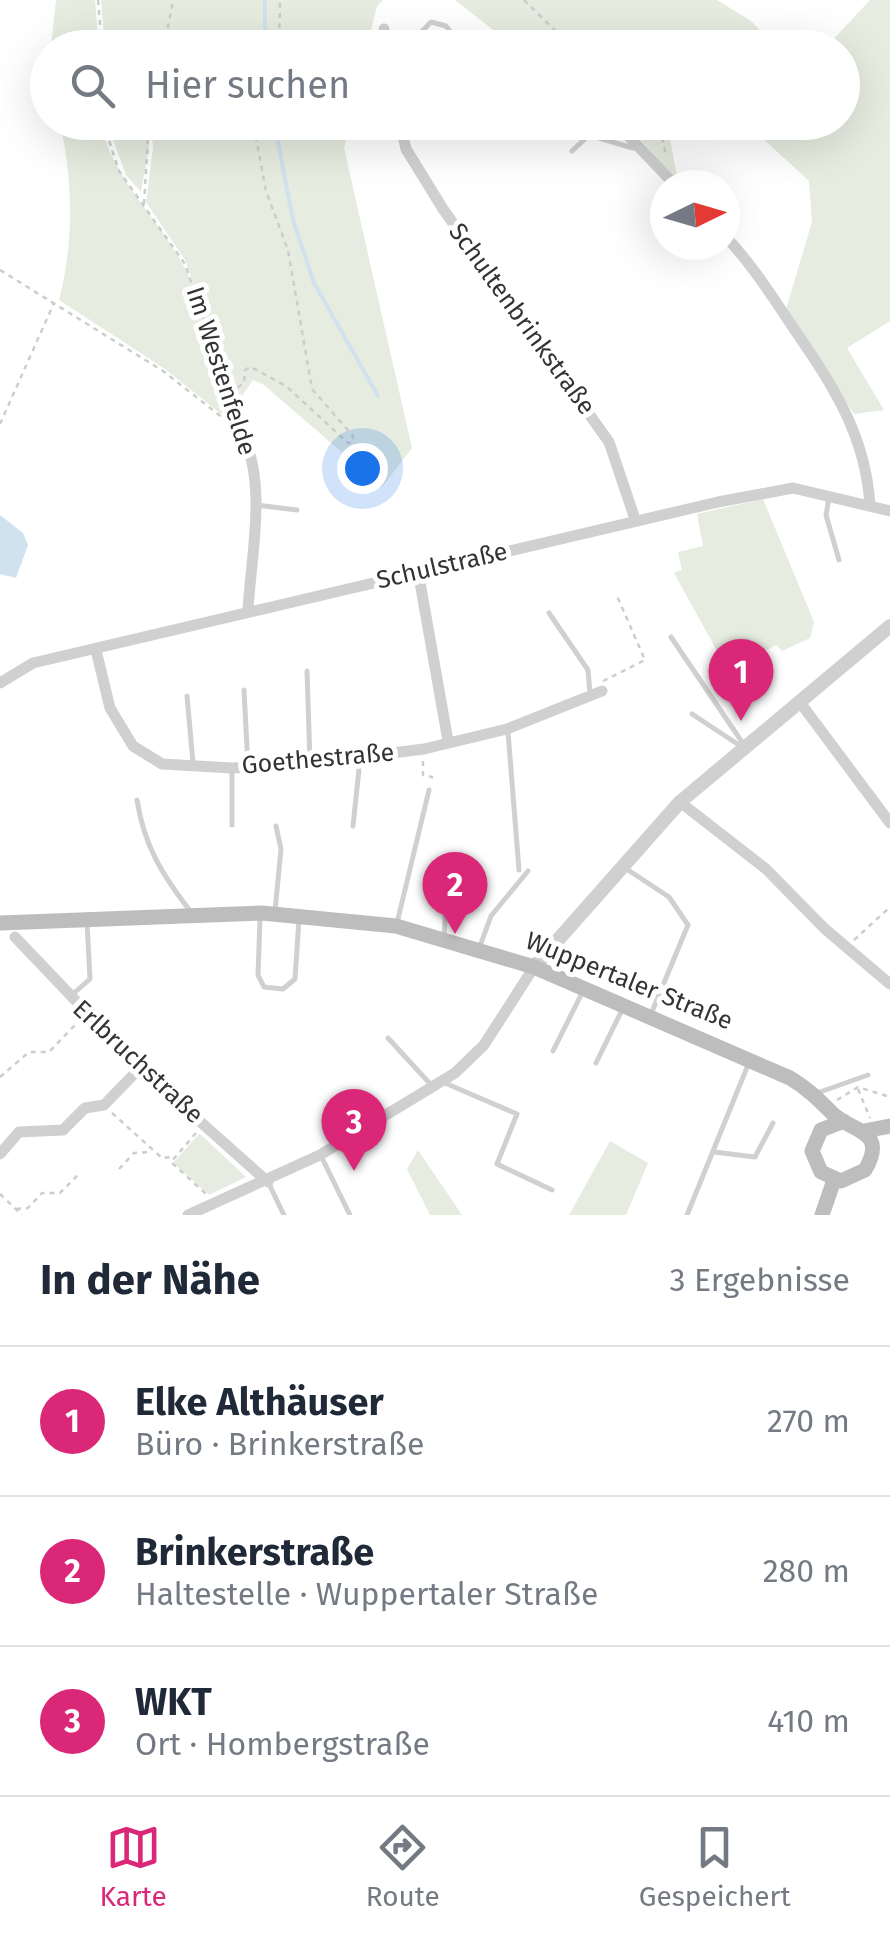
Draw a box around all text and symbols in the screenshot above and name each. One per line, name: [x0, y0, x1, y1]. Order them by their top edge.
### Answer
search box: [30, 30, 860, 140]
icon: search: [65, 58, 120, 113]
text: Hier suchen: [145, 62, 350, 108]
north arrow: [650, 170, 740, 260]
street label: Schultenbrinkstraße: [442, 217, 602, 421]
street label: Im Westenfelde: [180, 283, 262, 459]
your location: [337, 443, 388, 494]
street label: Schulstraße: [374, 536, 510, 596]
pin: 1: [708, 638, 774, 721]
street label: Goethestraße: [241, 737, 395, 781]
pin: 2: [422, 852, 488, 934]
street label: Wuppertaler Straße: [521, 926, 737, 1036]
street label: Erlbruchstraße: [67, 994, 209, 1130]
pin: 3: [322, 1088, 386, 1171]
text: In der Nähe: [40, 1255, 260, 1305]
text: 3 Ergebnisse: [670, 1261, 850, 1299]
text: Elke Althäuser: [135, 1379, 384, 1425]
text: 1: [65, 1402, 80, 1440]
text: 270 m: [767, 1402, 850, 1440]
text: Büro · Brinkerstraße: [135, 1425, 424, 1463]
text: Brinkerstraße: [135, 1529, 374, 1575]
text: 2: [64, 1552, 81, 1590]
text: 280 m: [763, 1552, 850, 1590]
text: Haltestelle · Wuppertaler Straße: [135, 1575, 598, 1613]
text: WKT: [135, 1679, 212, 1725]
text: 3: [64, 1702, 81, 1740]
text: 410 m: [767, 1702, 850, 1740]
text: Ort · Hombergstraße: [135, 1725, 430, 1763]
tab: Karte: [99, 1820, 167, 1913]
tab: Route: [366, 1820, 440, 1913]
tab: Gespeichert: [639, 1820, 791, 1913]

